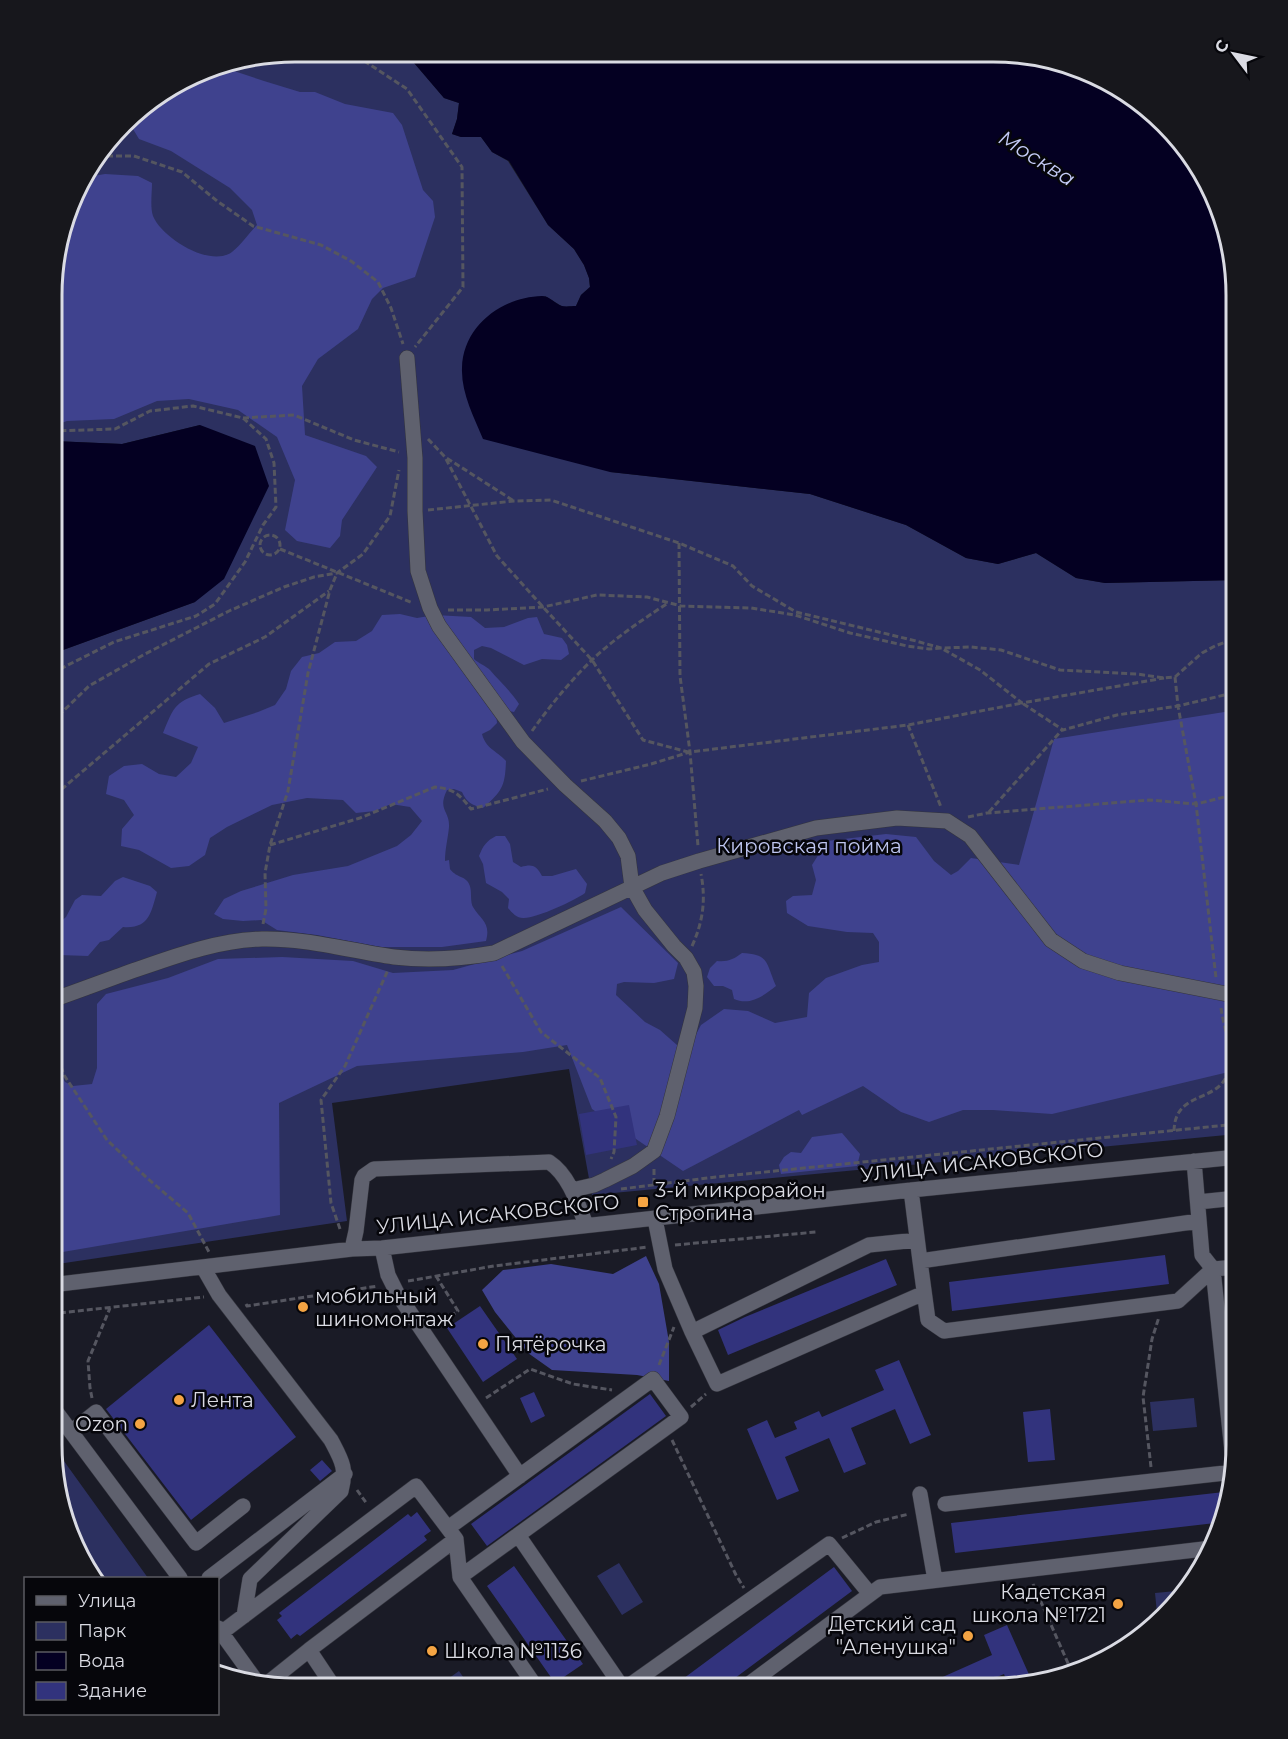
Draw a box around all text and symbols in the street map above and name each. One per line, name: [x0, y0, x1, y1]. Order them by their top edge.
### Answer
north arrow: [1204, 24, 1264, 84]
text: С: [1211, 36, 1233, 56]
water label: Москва: [994, 125, 1080, 191]
park label: Кировская пойма: [716, 834, 902, 858]
street label: УЛИЦА ИСАКОВСКОГО: [859, 1137, 1105, 1187]
place label: 3-й микрорайон Строгина: [655, 1178, 826, 1225]
street label: УЛИЦА ИСАКОВСКОГО: [375, 1189, 621, 1239]
marker: 3-й микрорайон Строгина: [636, 1195, 650, 1209]
place label: мобильный шиномонтаж: [315, 1284, 454, 1331]
marker: мобильный шиномонтаж: [296, 1300, 310, 1314]
place label: Пятёрочка: [495, 1332, 606, 1356]
marker: Пятёрочка: [476, 1337, 490, 1351]
place label: Лента: [191, 1388, 254, 1412]
marker: Лента: [172, 1393, 186, 1407]
place label: Ozon: [75, 1412, 128, 1436]
marker: Ozon: [133, 1417, 147, 1431]
legend: [24, 1577, 219, 1715]
place label: Кадетская школа №1721: [972, 1580, 1106, 1627]
text: Улица: [78, 1590, 136, 1612]
marker: Кадетская школа №1721: [1111, 1597, 1125, 1611]
place label: Детский сад "Аленушка": [828, 1612, 956, 1659]
text: Парк: [78, 1620, 127, 1642]
marker: Детский сад "Аленушка": [961, 1629, 975, 1643]
place label: Школа №1136: [444, 1639, 582, 1663]
marker: Школа №1136: [425, 1644, 439, 1658]
text: Вода: [78, 1650, 125, 1672]
text: Здание: [78, 1680, 147, 1702]

